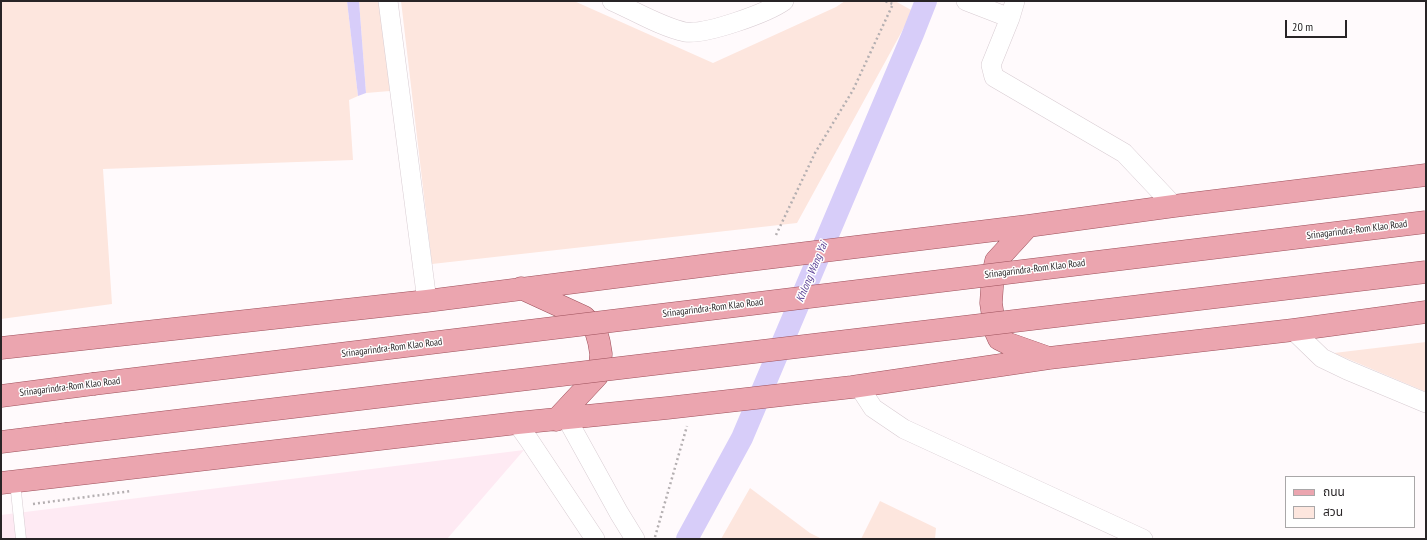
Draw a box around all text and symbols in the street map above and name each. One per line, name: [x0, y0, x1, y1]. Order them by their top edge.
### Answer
scale bar: [1287, 12, 1349, 38]
text: 20 m: [1292, 19, 1313, 34]
street label: Srinagarindra-Rom Klao Road: [1306, 218, 1408, 242]
water label: Khlong Wang Yai: [793, 240, 831, 304]
street label: Srinagarindra-Rom Klao Road: [984, 257, 1086, 281]
street label: Srinagarindra-Rom Klao Road: [662, 296, 764, 320]
street label: Srinagarindra-Rom Klao Road: [341, 336, 443, 360]
street label: Srinagarindra-Rom Klao Road: [19, 375, 121, 399]
legend: [1285, 476, 1415, 528]
text: ถนน: [1323, 484, 1345, 499]
text: สวน: [1323, 504, 1343, 519]

